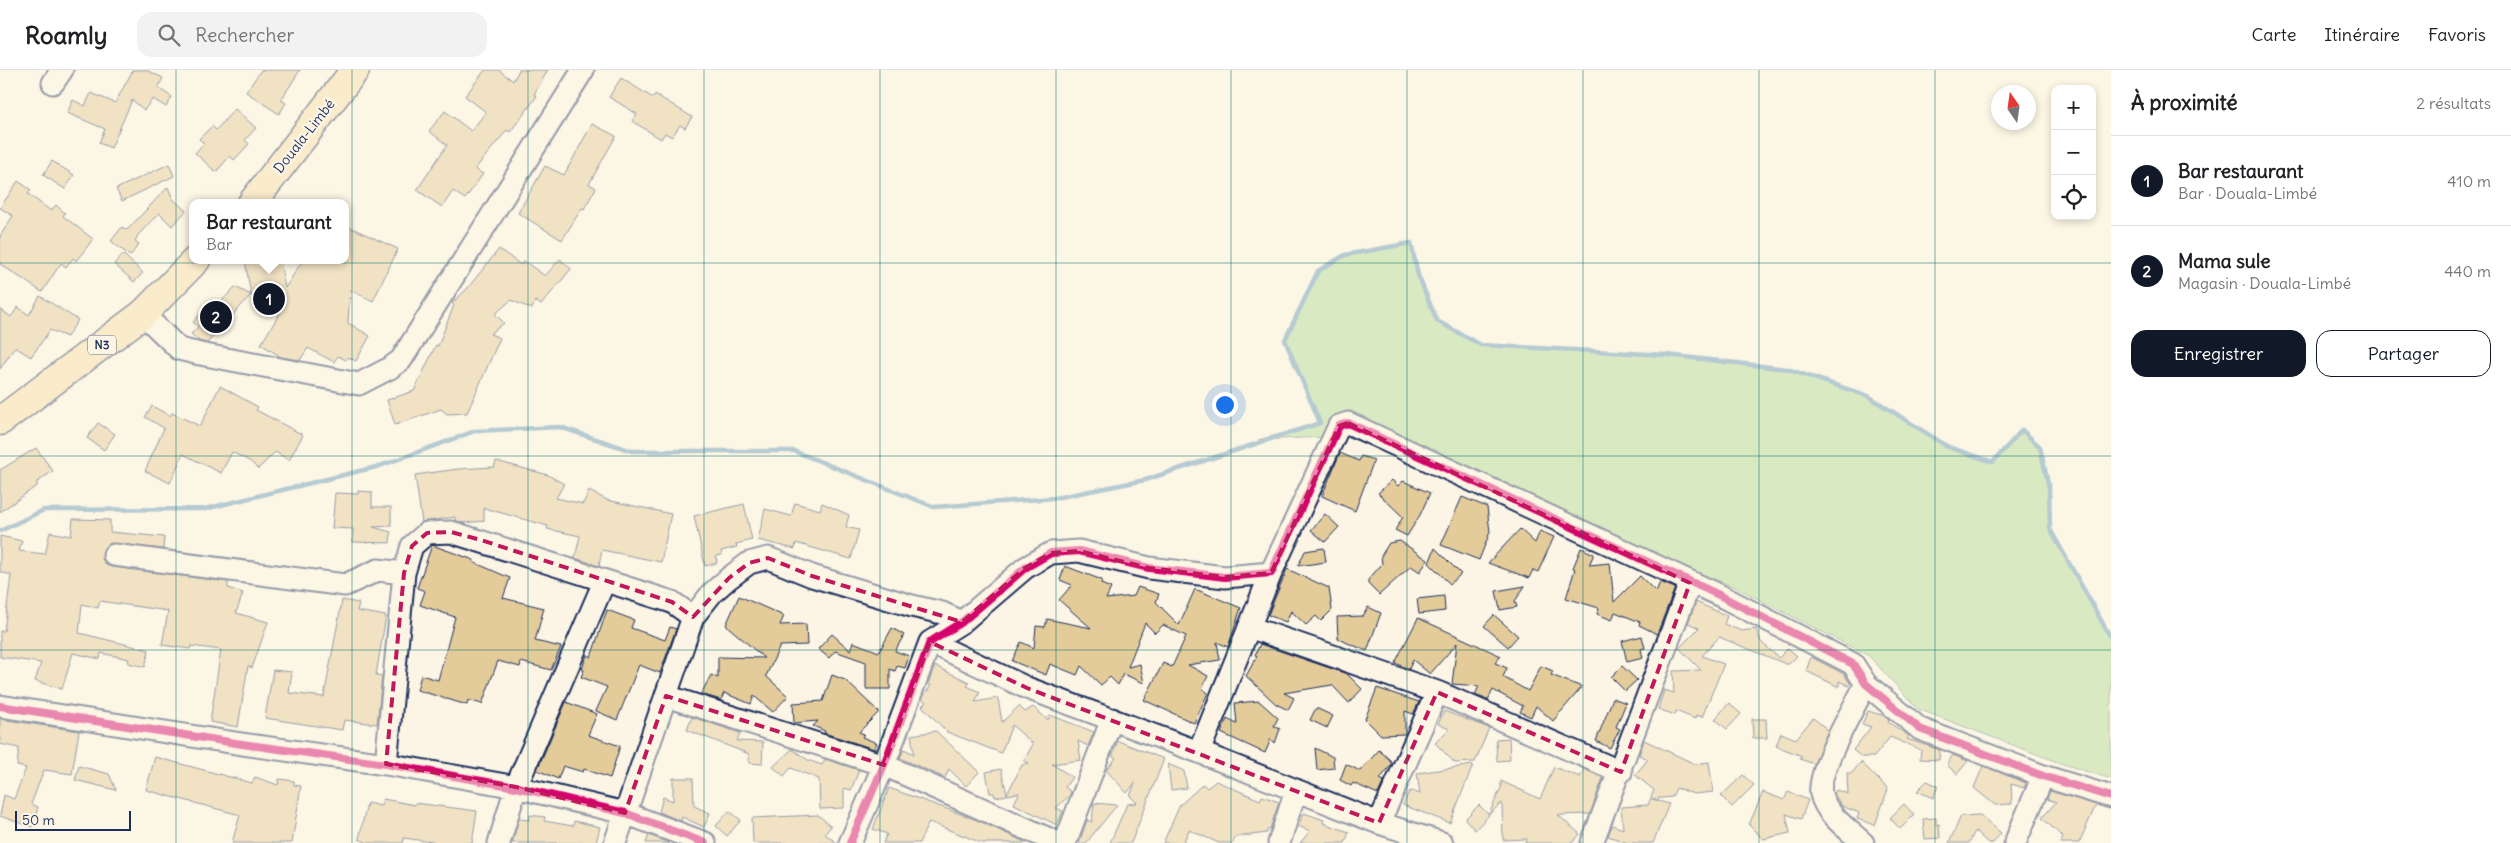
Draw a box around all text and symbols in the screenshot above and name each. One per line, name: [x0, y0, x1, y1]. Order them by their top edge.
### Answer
search box: [137, 12, 487, 57]
text: Roamly: [25, 20, 107, 50]
icon: search: [155, 21, 183, 49]
text: Rechercher: [195, 23, 294, 47]
text: Carte: [2251, 23, 2296, 46]
text: Itinéraire: [2324, 23, 2400, 46]
text: Favoris: [2428, 23, 2486, 46]
north arrow: [1991, 85, 2036, 130]
map controls: [2051, 85, 2096, 220]
button: +: [2051, 85, 2096, 130]
text: À proximité: [2131, 89, 2238, 116]
text: 2 résultats: [2416, 93, 2491, 113]
street label: Douala-Limbé: [269, 95, 339, 177]
button: −: [2051, 130, 2096, 175]
text: Bar restaurant: [2178, 159, 2304, 183]
text: 1: [2144, 171, 2150, 191]
text: 410 m: [2447, 171, 2491, 191]
button: locate: [2051, 175, 2096, 220]
text: Bar · Douala-Limbé: [2178, 183, 2317, 203]
popup: [189, 199, 349, 264]
text: Bar restaurant: [206, 210, 332, 234]
text: Bar: [206, 234, 232, 254]
text: Mama sule: [2178, 249, 2270, 273]
text: 2: [2143, 261, 2151, 281]
text: 440 m: [2444, 261, 2491, 281]
text: Magasin · Douala-Limbé: [2178, 273, 2351, 293]
pin: 1: [253, 280, 285, 318]
pin: 2: [200, 298, 232, 336]
button: Enregistrer: [2131, 330, 2306, 377]
button: Partager: [2316, 330, 2491, 377]
road number: N3: [88, 336, 116, 354]
your location: [1212, 392, 1238, 418]
scale bar: [15, 808, 131, 831]
text: 50 m: [22, 811, 55, 829]

